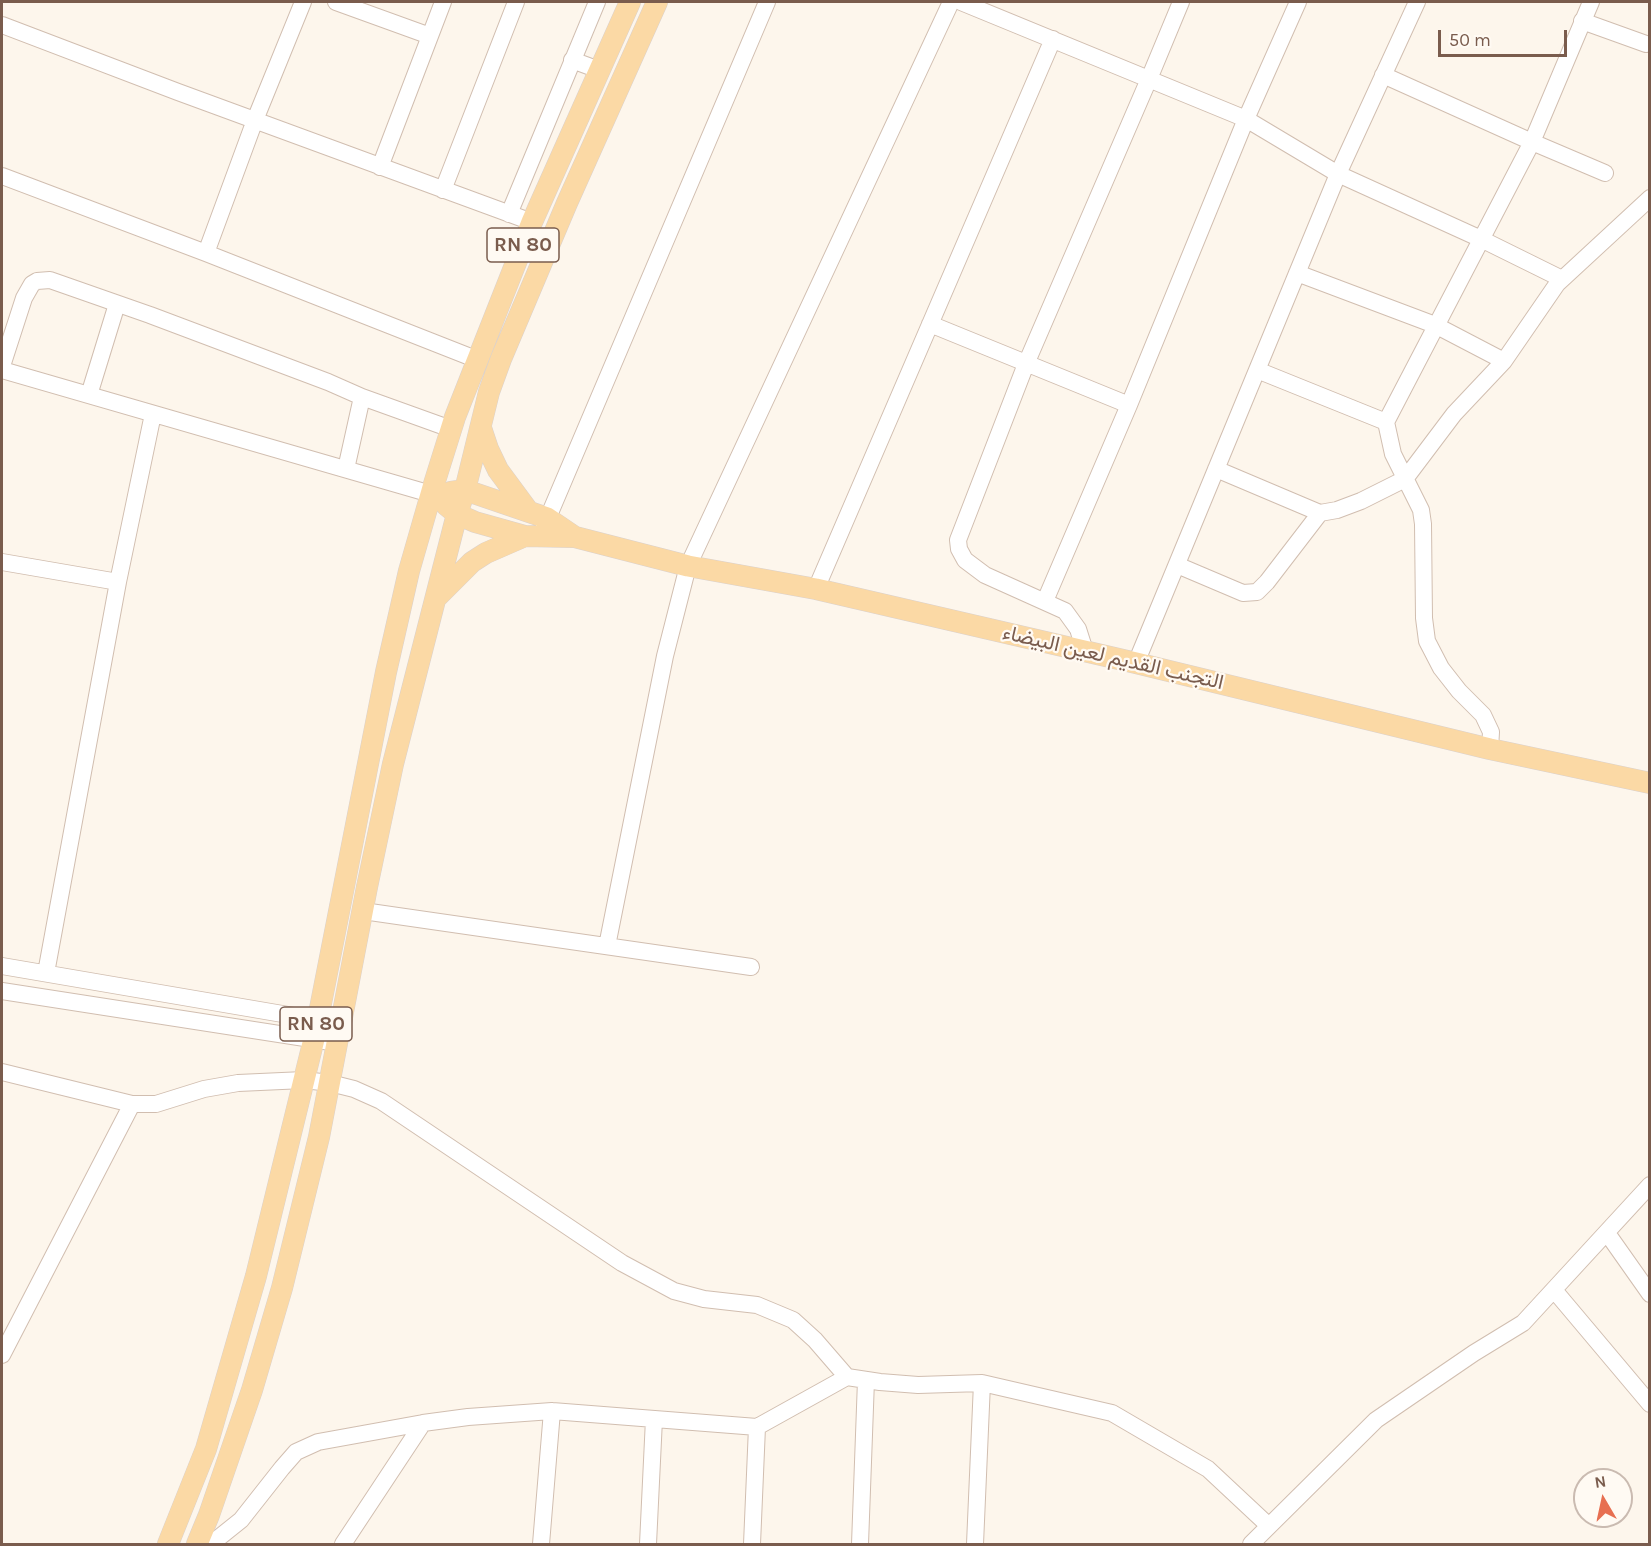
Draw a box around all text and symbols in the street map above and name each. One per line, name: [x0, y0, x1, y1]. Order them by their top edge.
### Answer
scale bar: [1441, 18, 1570, 56]
text: 50 m: [1449, 29, 1491, 51]
road number: RN 80: [487, 228, 559, 262]
street label: التجنب القديم لعين البيضاء: [1000, 620, 1226, 696]
road number: RN 80: [280, 1007, 352, 1041]
north arrow: [1573, 1468, 1633, 1528]
text: N: [1593, 1471, 1608, 1492]

